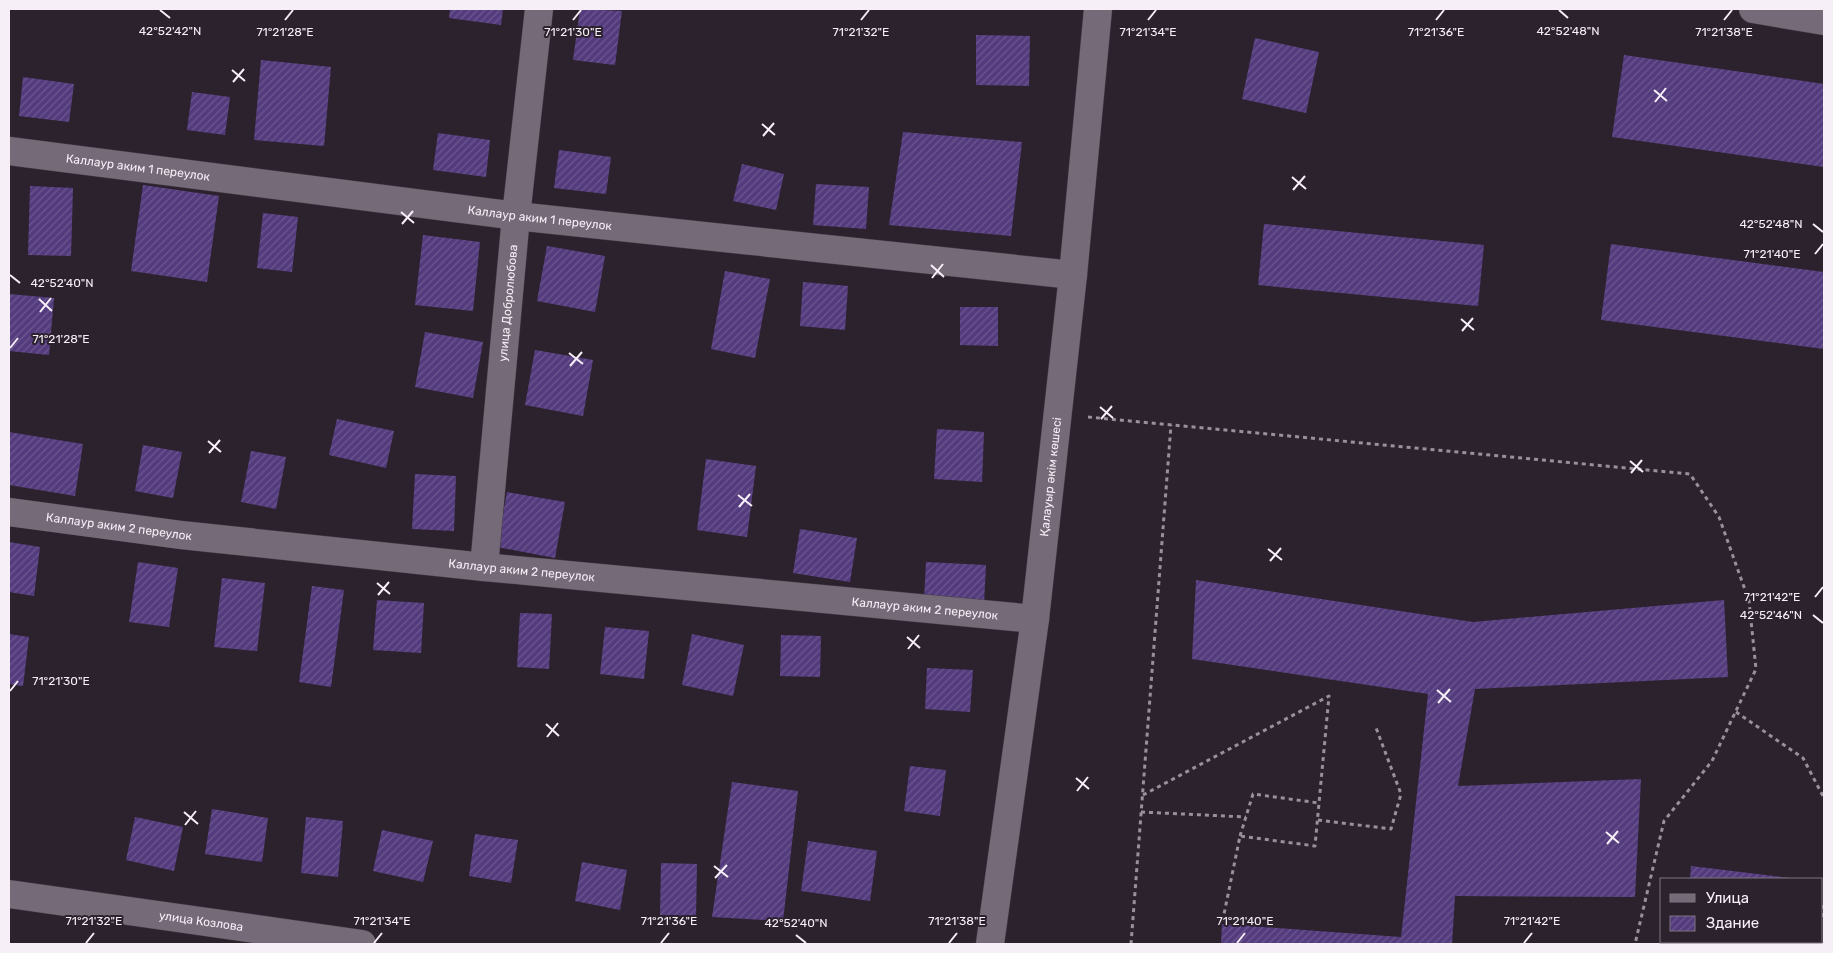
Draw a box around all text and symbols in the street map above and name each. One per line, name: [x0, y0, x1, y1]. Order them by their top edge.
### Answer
text: 42°52'42"N: [139, 24, 201, 38]
text: 42°52'48"N: [1536, 24, 1600, 38]
text: 71°21'28"E: [256, 25, 314, 39]
text: 71°21'30"E: [544, 25, 602, 39]
text: 71°21'32"E: [833, 25, 889, 39]
text: 71°21'34"E: [1120, 25, 1176, 39]
text: 71°21'36"E: [1408, 25, 1464, 39]
text: 71°21'38"E: [1695, 25, 1753, 39]
street label: Каллаур аким 1 переулок: [65, 151, 211, 184]
street label: Каллаур аким 1 переулок: [467, 203, 613, 233]
text: 42°52'48"N: [1739, 217, 1803, 231]
street label: улица Добролюбова: [496, 244, 520, 362]
text: 71°21'40"E: [1744, 247, 1800, 261]
text: 42°52'40"N: [30, 276, 94, 290]
text: 71°21'28"E: [32, 332, 90, 346]
street label: Қалауыр әкім көшесі: [1037, 417, 1064, 537]
street label: Каллаур аким 2 переулок: [45, 510, 193, 543]
street label: Каллаур аким 2 переулок: [448, 556, 596, 584]
text: 71°21'42"E: [1744, 590, 1800, 604]
street label: Каллаур аким 2 переулок: [851, 595, 999, 623]
text: 42°52'46"N: [1740, 608, 1802, 622]
text: 71°21'30"E: [32, 674, 90, 688]
legend: [1660, 878, 1823, 943]
text: Улица: [1706, 889, 1749, 907]
street label: улица Козлова: [158, 908, 244, 934]
text: 71°21'32"E: [66, 914, 122, 928]
text: 71°21'34"E: [354, 914, 410, 928]
text: 71°21'36"E: [641, 914, 697, 928]
text: 71°21'38"E: [928, 914, 986, 928]
text: 71°21'40"E: [1217, 914, 1273, 928]
text: 71°21'42"E: [1504, 914, 1560, 928]
text: Здание: [1706, 914, 1759, 932]
text: 42°52'40"N: [764, 916, 828, 930]

